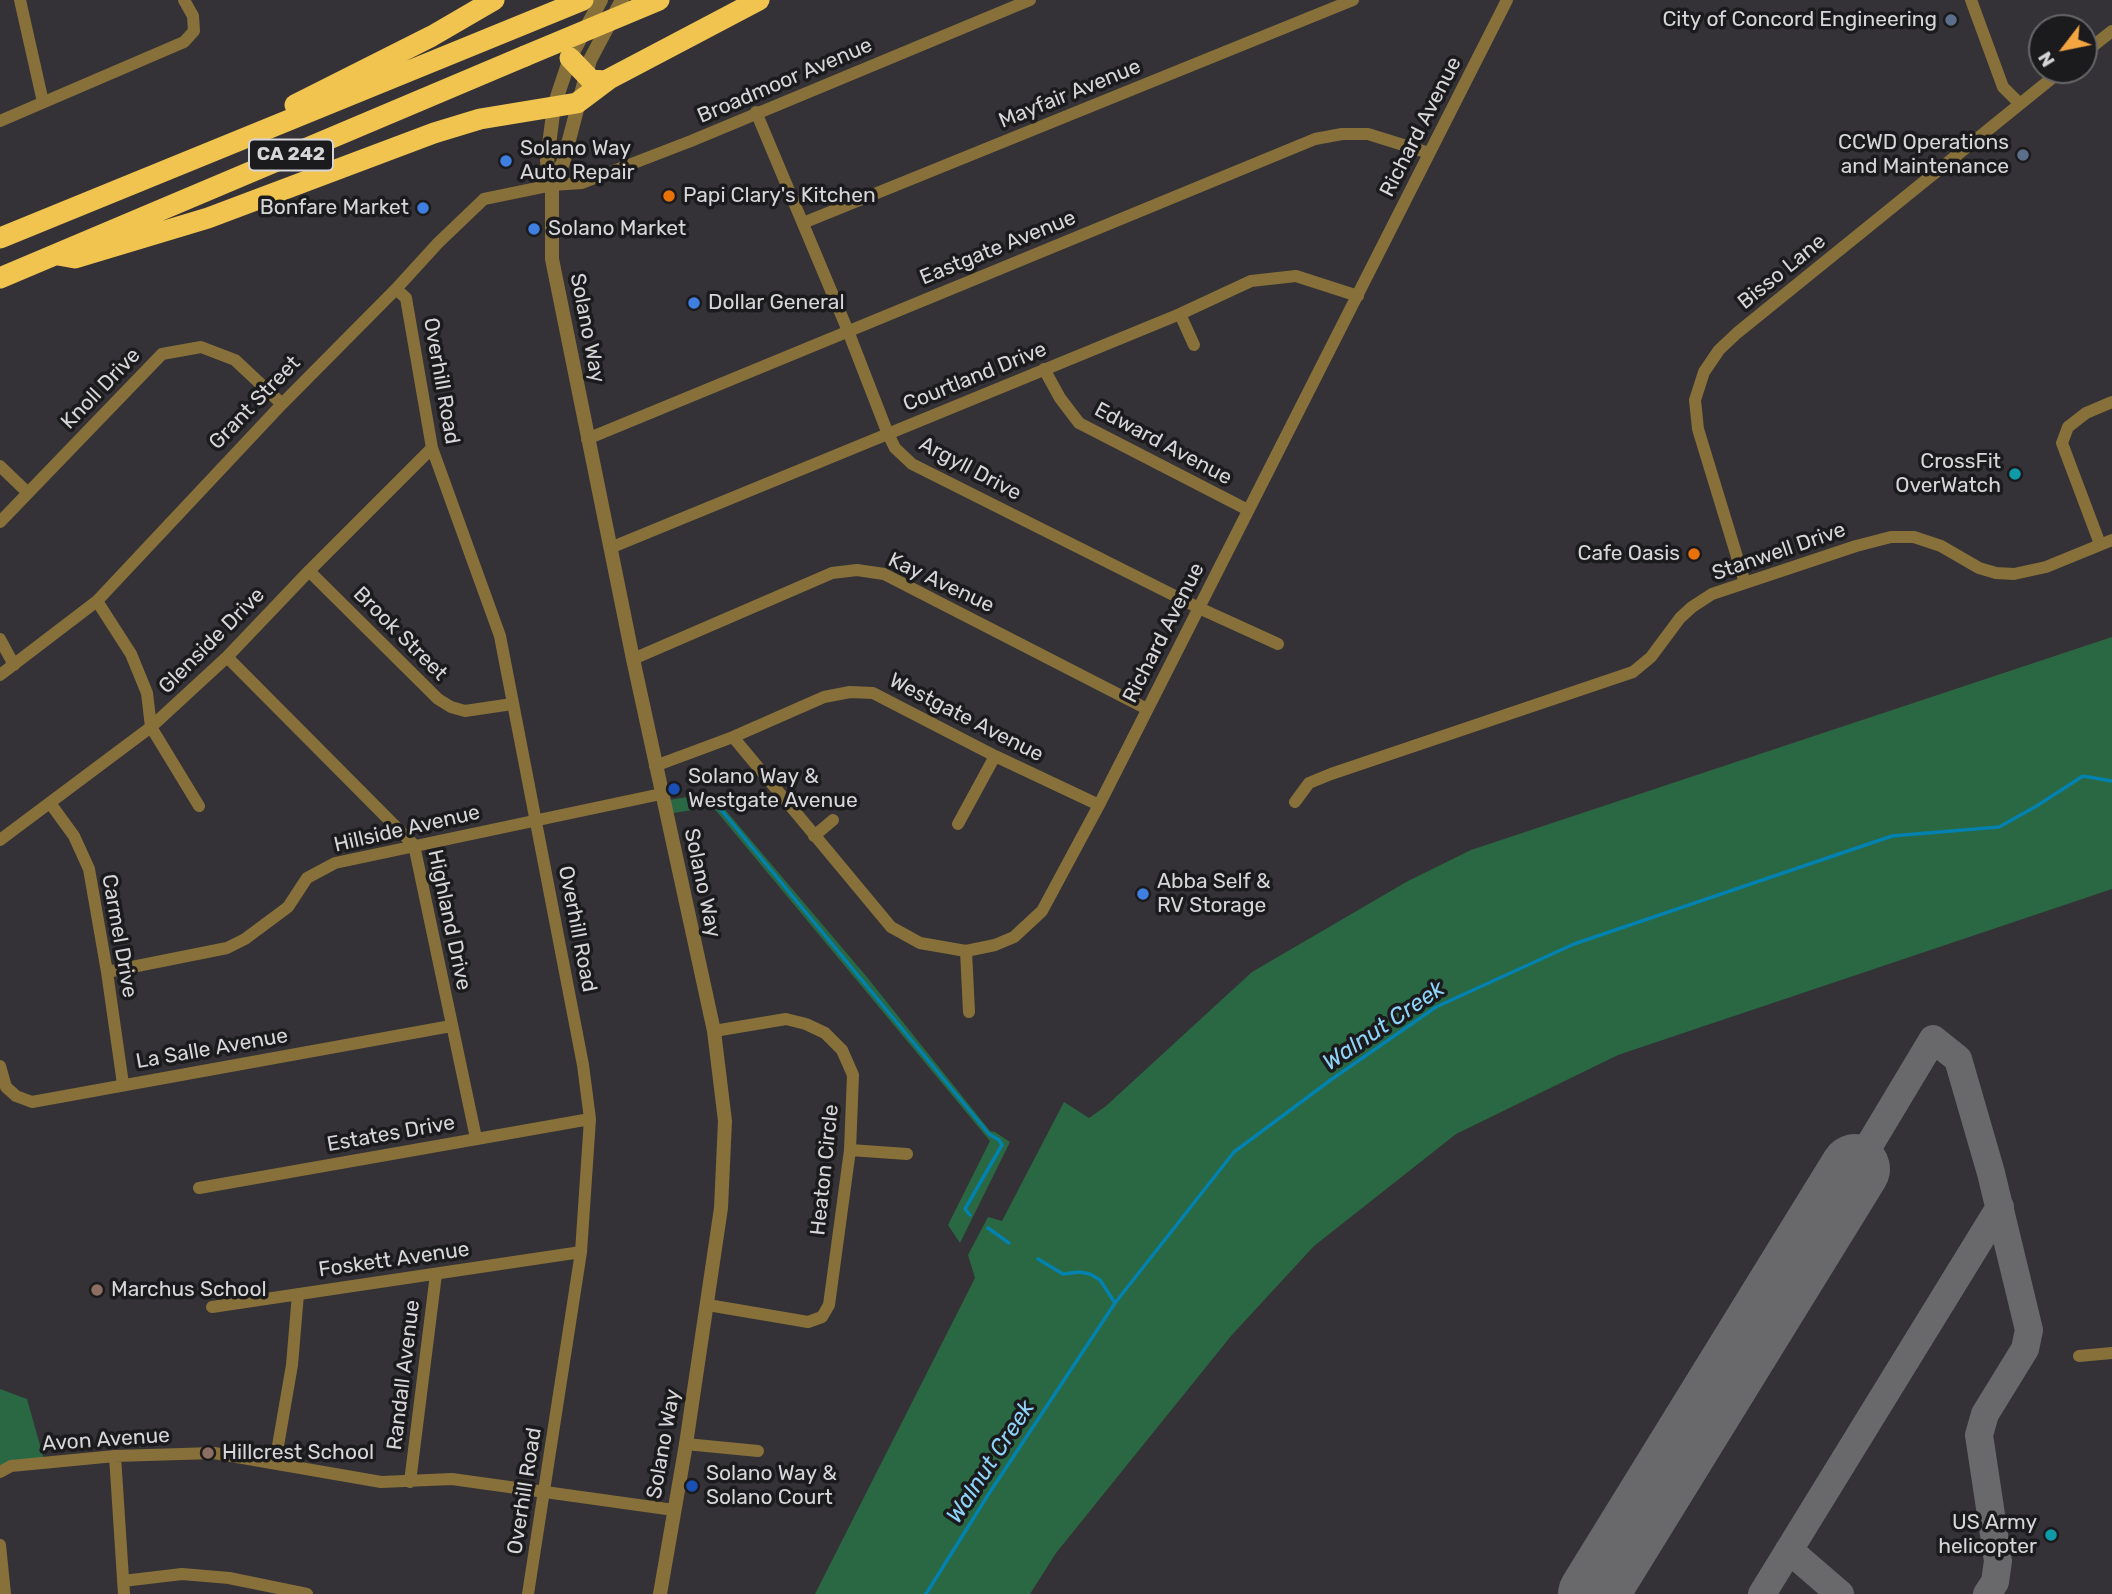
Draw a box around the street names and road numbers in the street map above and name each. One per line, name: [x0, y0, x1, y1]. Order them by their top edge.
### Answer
street label: Broadmoor Avenue: [694, 33, 876, 129]
street label: Richard Avenue: [1375, 53, 1467, 201]
street label: Mayfair Avenue: [995, 54, 1145, 134]
road number: CA 242: [249, 140, 333, 170]
street label: Eastgate Avenue: [916, 205, 1080, 291]
street label: Bisso Lane: [1733, 229, 1831, 315]
street label: Solano Way: [564, 271, 610, 385]
street label: Overhill Road: [417, 316, 465, 446]
street label: Courtland Drive: [900, 337, 1050, 417]
street label: Knoll Drive: [56, 343, 146, 435]
street label: Grant Street: [204, 351, 306, 455]
street label: Edward Avenue: [1090, 397, 1236, 491]
street label: Argyll Drive: [915, 432, 1025, 506]
street label: Stanwell Drive: [1709, 517, 1849, 587]
street label: Kay Avenue: [884, 547, 998, 619]
street label: Richard Avenue: [1118, 559, 1210, 707]
street label: Brook Street: [348, 582, 452, 686]
street label: Glenside Drive: [154, 583, 270, 699]
street label: Westgate Avenue: [885, 668, 1047, 768]
street label: Hillside Avenue: [332, 800, 482, 858]
street label: Solano Way: [678, 826, 726, 940]
street label: Highland Drive: [422, 847, 476, 993]
street label: Overhill Road: [552, 864, 602, 994]
street label: Carmel Drive: [96, 872, 142, 1000]
street label: La Salle Avenue: [134, 1023, 290, 1075]
street label: Heaton Circle: [806, 1103, 844, 1237]
street label: Estates Drive: [325, 1110, 457, 1158]
street label: Foskett Avenue: [317, 1237, 471, 1283]
street label: Randall Avenue: [382, 1298, 426, 1452]
street label: Solano Way: [642, 1387, 686, 1501]
street label: Avon Avenue: [41, 1423, 171, 1457]
street label: Overhill Road: [503, 1426, 547, 1556]

